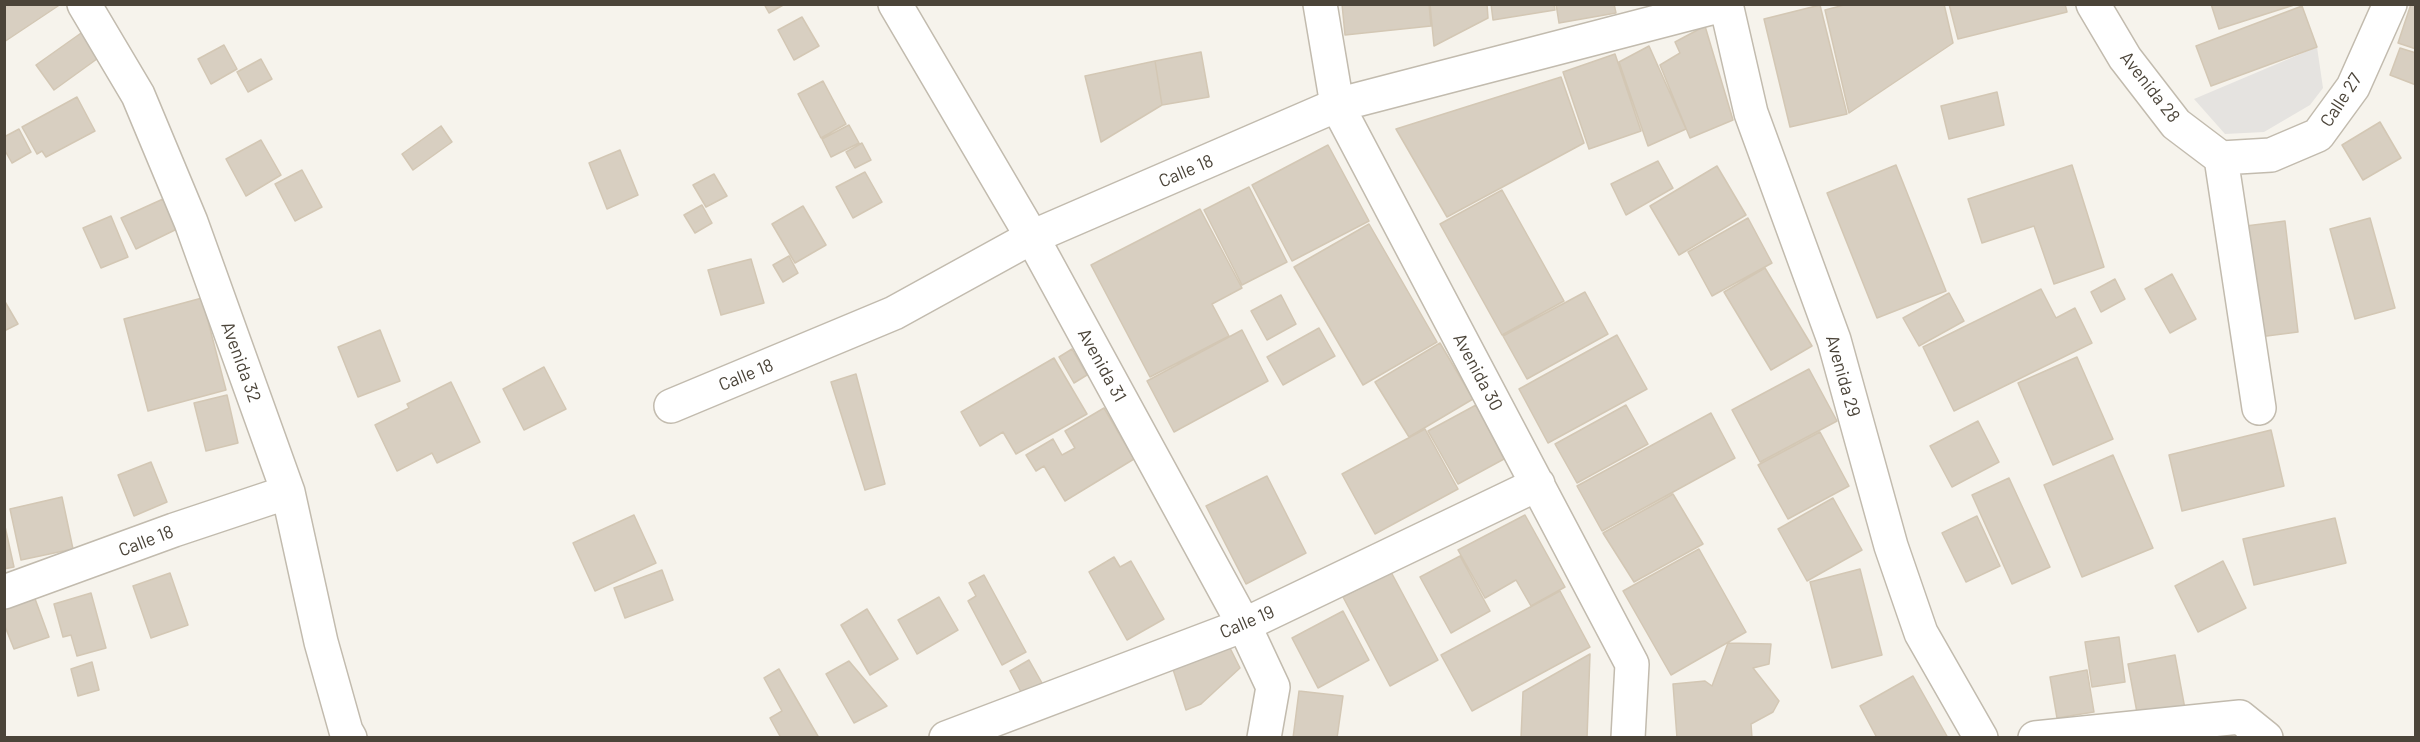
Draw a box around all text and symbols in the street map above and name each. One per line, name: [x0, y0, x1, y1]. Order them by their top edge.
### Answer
street label: Avenida 28: [2116, 47, 2184, 127]
street label: Calle 27: [2316, 69, 2366, 131]
street label: Calle 18: [1155, 150, 1217, 192]
street label: Avenida 32: [216, 319, 266, 405]
street label: Avenida 31: [1073, 325, 1131, 405]
street label: Avenida 30: [1449, 330, 1507, 414]
street label: Avenida 29: [1821, 333, 1865, 419]
street label: Calle 18: [715, 354, 777, 396]
street label: Calle 18: [115, 521, 177, 561]
street label: Calle 19: [1216, 601, 1278, 643]

